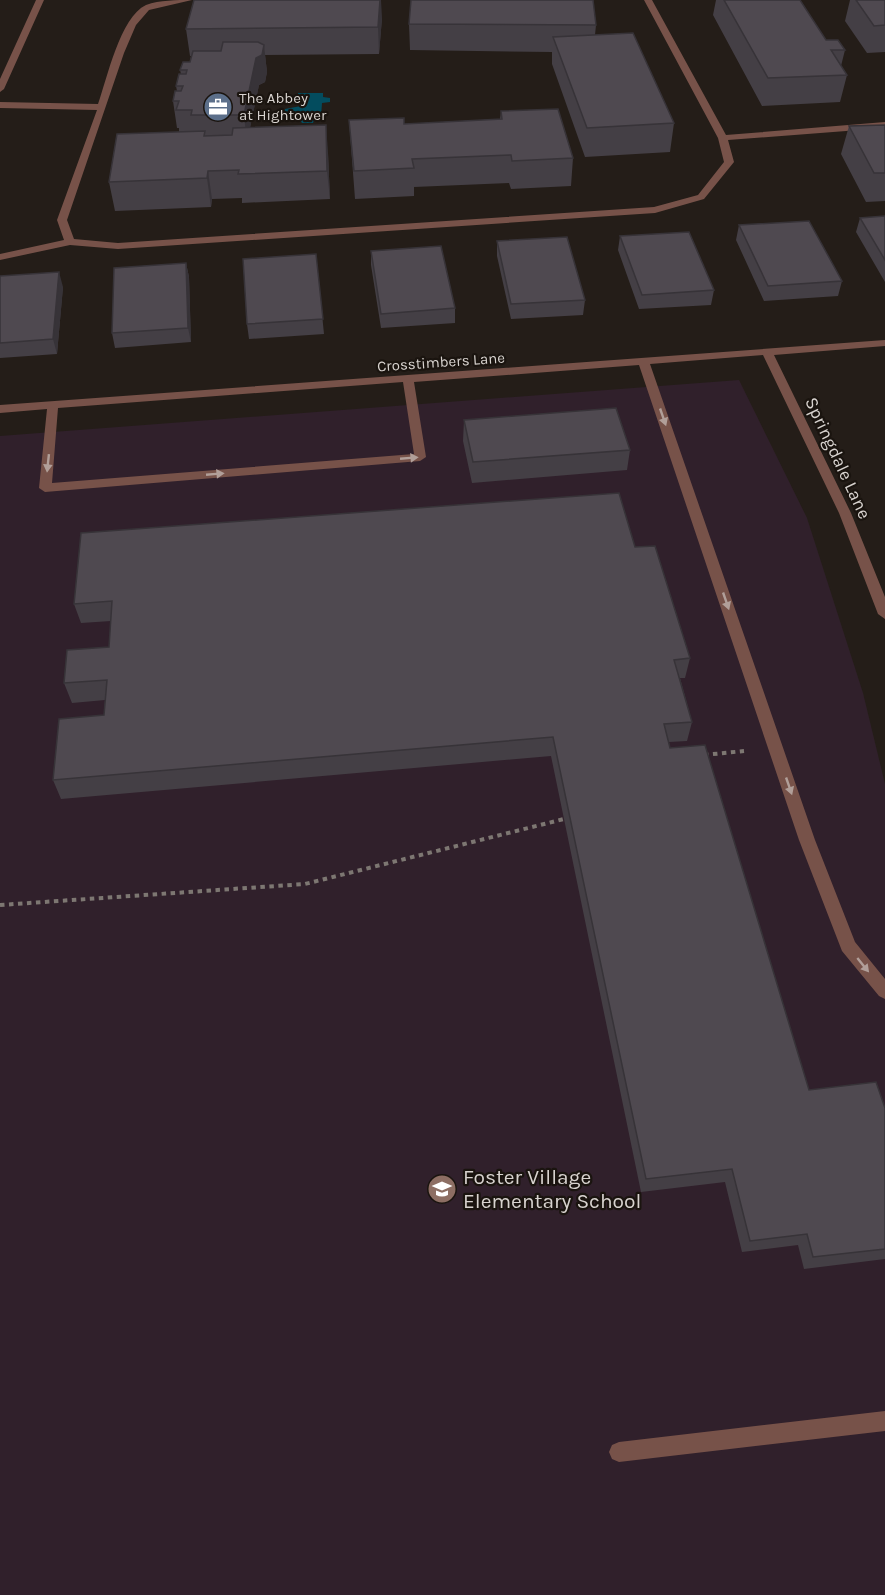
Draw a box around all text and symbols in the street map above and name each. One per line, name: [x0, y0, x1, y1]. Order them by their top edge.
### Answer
place label: The Abbey at Hightower: [239, 89, 327, 124]
office icon: The Abbey at Hightower: [202, 91, 234, 123]
street label: Crosstimbers Lane: [376, 349, 506, 375]
street label: Springdale Lane: [800, 394, 876, 522]
one-way arrow: [658, 408, 668, 426]
one-way arrow: [400, 453, 419, 463]
one-way arrow: [43, 454, 52, 473]
one-way arrow: [205, 469, 224, 479]
one-way arrow: [721, 593, 731, 611]
one-way arrow: [784, 777, 794, 795]
one-way arrow: [857, 957, 870, 973]
place label: Foster Village Elementary School: [463, 1165, 641, 1213]
school or university icon: Foster Village Elementary School: [426, 1173, 458, 1205]

